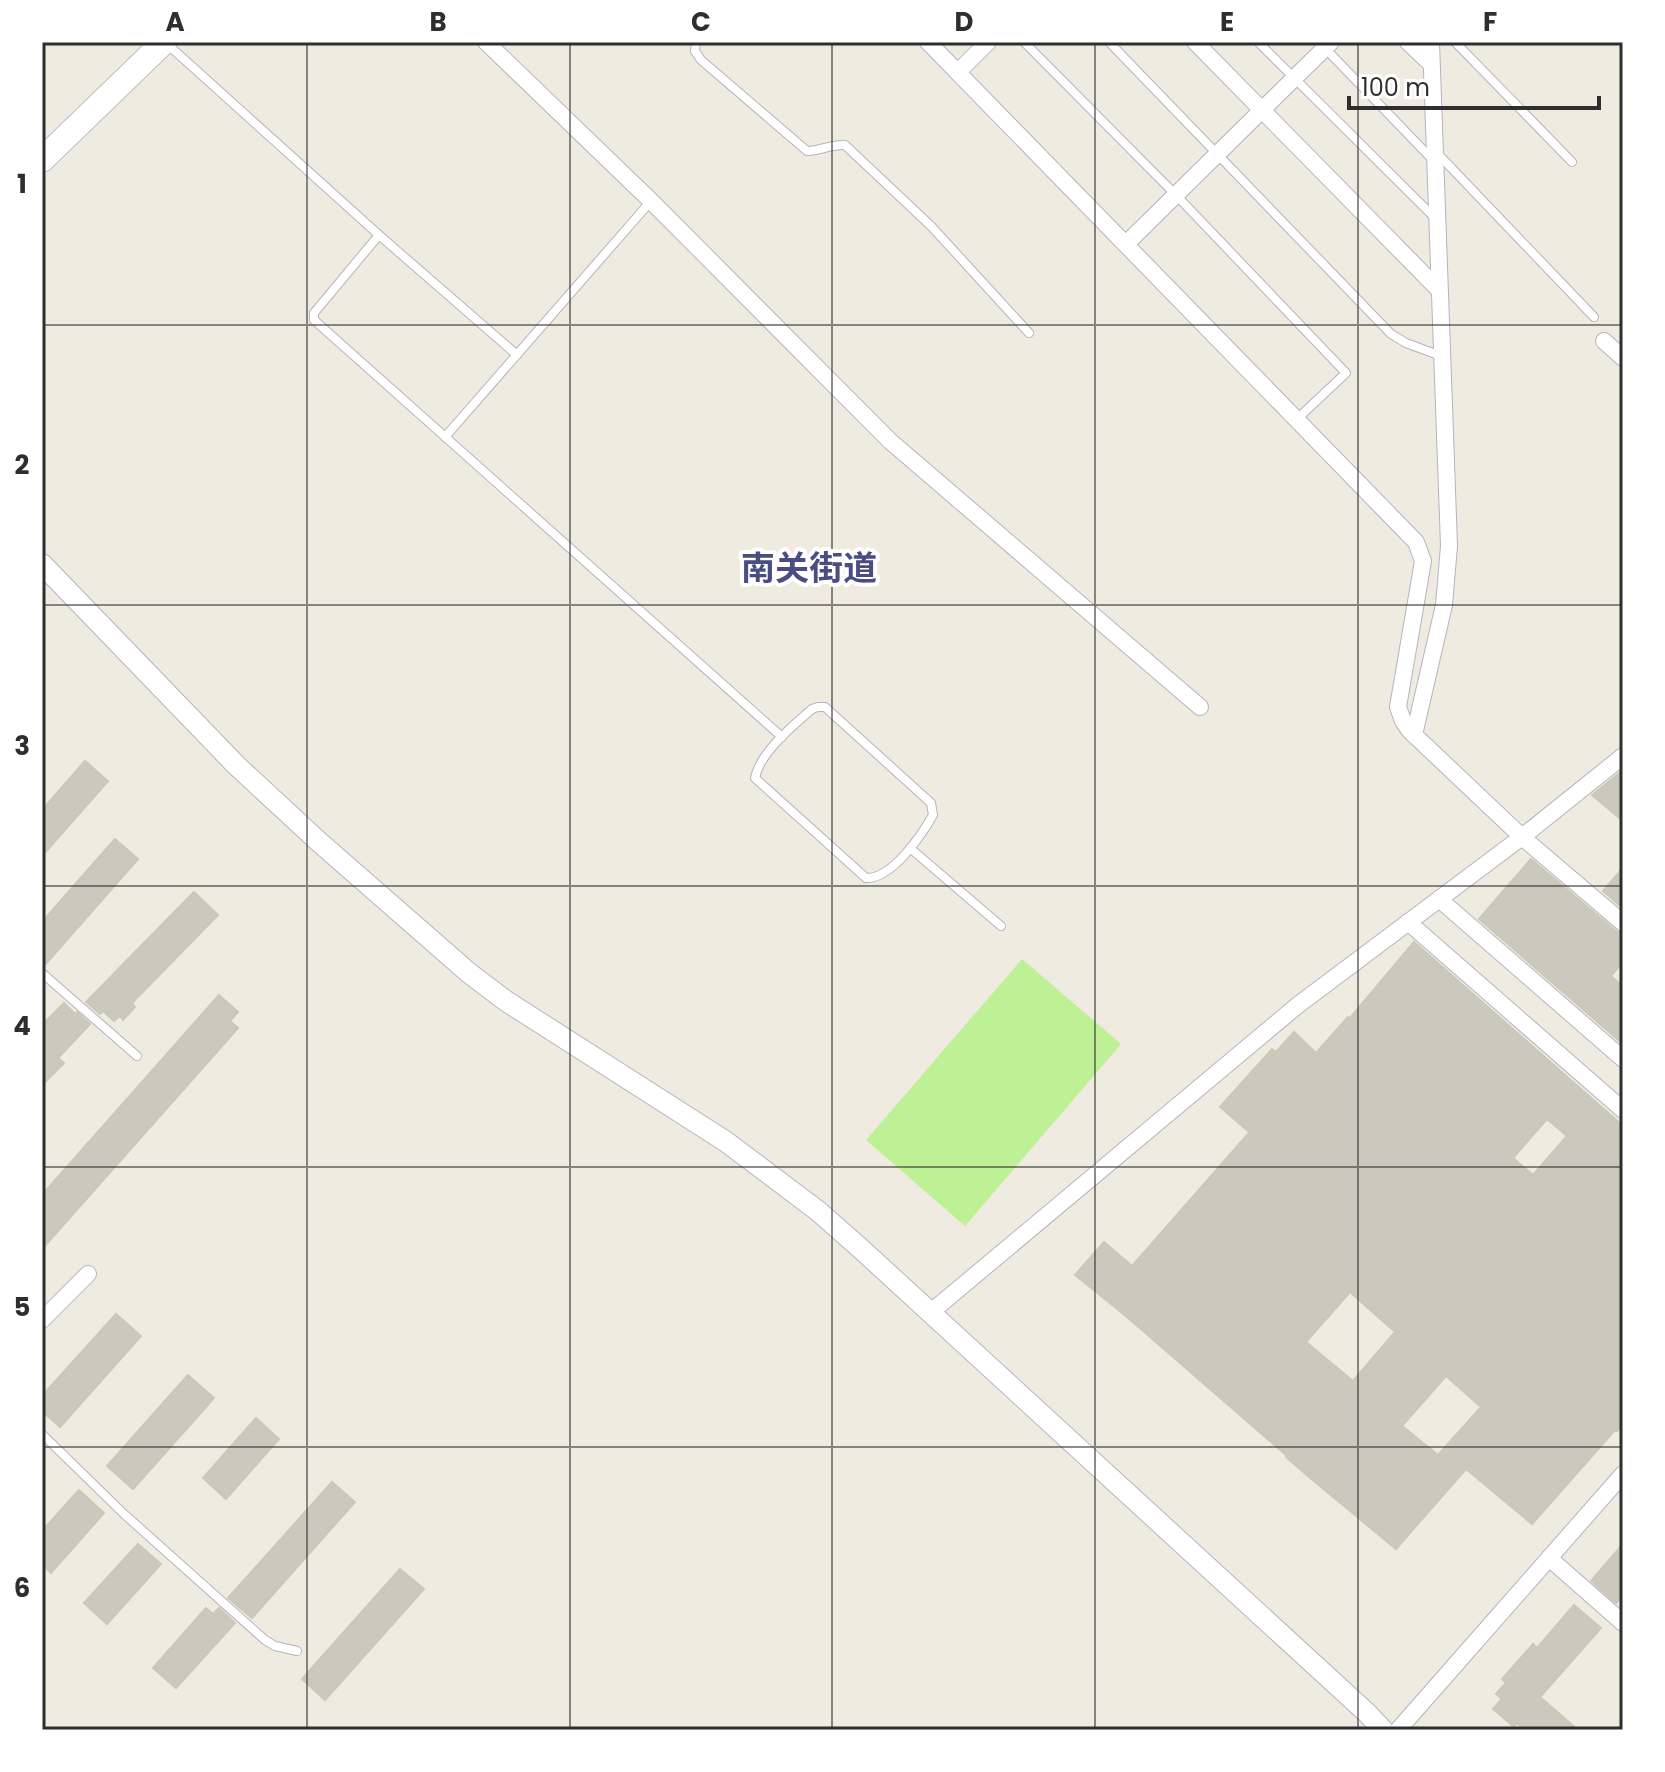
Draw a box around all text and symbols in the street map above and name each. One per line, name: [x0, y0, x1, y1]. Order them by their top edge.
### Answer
text: A: [165, 4, 185, 40]
text: B: [429, 4, 447, 40]
text: C: [691, 4, 711, 40]
text: D: [955, 4, 974, 40]
text: E: [1220, 4, 1234, 40]
text: F: [1483, 4, 1497, 40]
scale bar: [1349, 60, 1599, 110]
text: 100 m: [1361, 71, 1430, 104]
text: 1: [17, 166, 27, 202]
text: 2: [15, 447, 30, 483]
district label: 南关街道: [741, 544, 877, 592]
text: 3: [14, 728, 30, 764]
text: 4: [13, 1008, 31, 1044]
text: 5: [14, 1289, 30, 1325]
text: 6: [14, 1570, 30, 1606]

